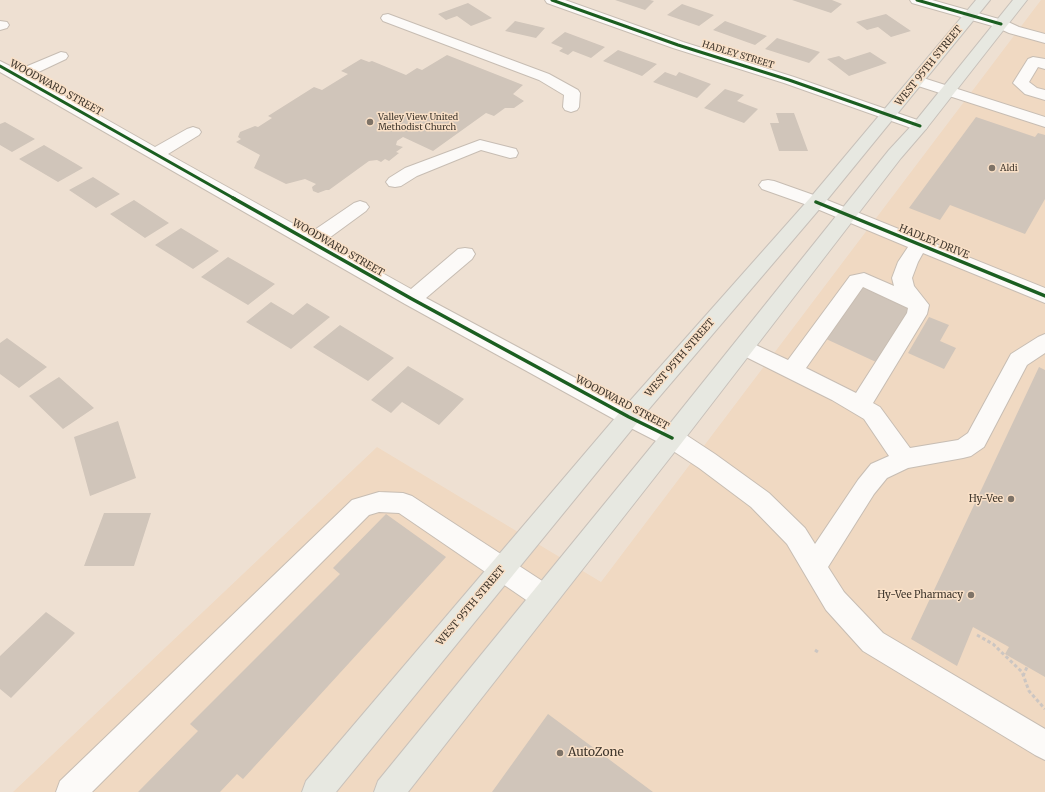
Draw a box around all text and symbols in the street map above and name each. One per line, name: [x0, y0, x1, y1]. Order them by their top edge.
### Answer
street label: WEST 95TH STREET: [893, 23, 965, 109]
street label: HADLEY STREET: [701, 39, 775, 71]
street label: WOODWARD STREET: [7, 57, 105, 119]
place label: Valley View United Methodist Church: [378, 112, 458, 133]
marker: Valley View United Methodist Church: [365, 117, 375, 127]
marker: Aldi: [987, 163, 997, 173]
place label: Aldi: [1000, 163, 1018, 173]
street label: WOODWARD STREET: [290, 217, 386, 279]
street label: HADLEY DRIVE: [897, 222, 971, 262]
street label: WEST 95TH STREET: [643, 316, 717, 400]
street label: WOODWARD STREET: [573, 373, 671, 433]
place label: Hy-Vee: [969, 493, 1003, 505]
marker: Hy-Vee: [1006, 494, 1016, 504]
street label: WEST 95TH STREET: [434, 564, 508, 648]
place label: Hy-Vee Pharmacy: [877, 589, 963, 601]
marker: Hy-Vee Pharmacy: [966, 590, 976, 600]
place label: AutoZone: [568, 746, 624, 760]
marker: AutoZone: [555, 748, 565, 758]

